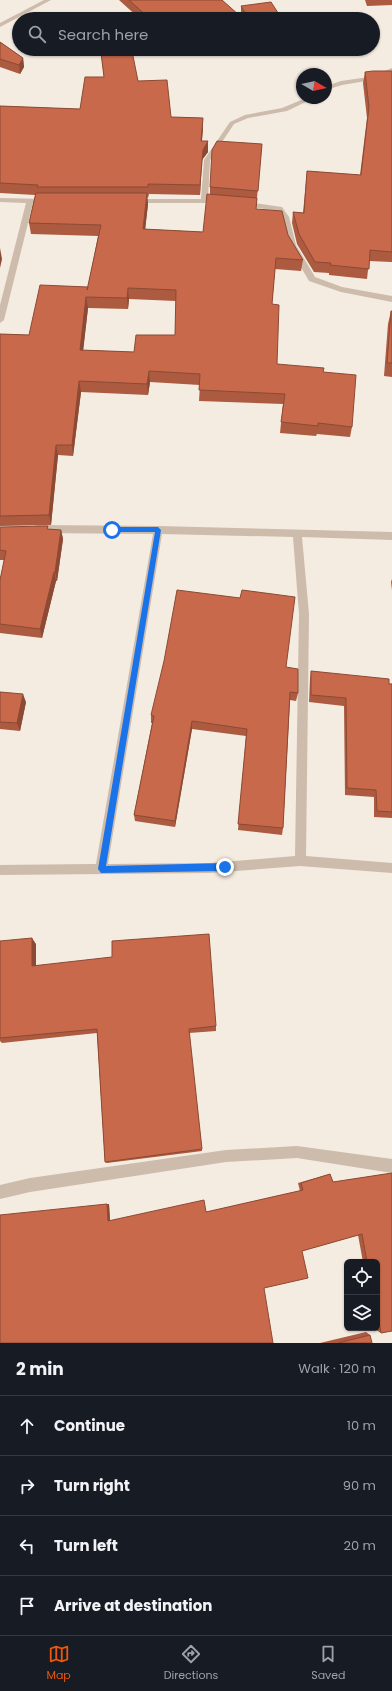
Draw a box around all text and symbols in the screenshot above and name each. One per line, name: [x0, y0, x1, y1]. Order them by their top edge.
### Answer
search box: [12, 12, 380, 56]
icon: search: [26, 23, 48, 45]
text: Search here: [58, 24, 148, 45]
north arrow: [296, 68, 332, 104]
route start: [103, 521, 121, 539]
route end: [216, 858, 234, 876]
map controls: [344, 1259, 380, 1331]
button: locate: [344, 1259, 380, 1295]
button: layers: [344, 1295, 380, 1331]
text: 2 min: [16, 1357, 64, 1381]
text: Walk · 120 m: [298, 1359, 376, 1378]
icon: ahead: [16, 1415, 38, 1437]
text: Continue: [54, 1415, 125, 1436]
text: 10 m: [347, 1416, 376, 1435]
icon: right: [16, 1475, 38, 1497]
text: Turn right: [54, 1475, 130, 1496]
text: 90 m: [343, 1476, 376, 1495]
icon: left: [16, 1535, 38, 1557]
text: Turn left: [54, 1535, 118, 1556]
text: 20 m: [343, 1536, 376, 1555]
icon: arrive: [16, 1595, 38, 1617]
text: Arrive at destination: [54, 1595, 212, 1616]
tab: Map: [46, 1643, 71, 1684]
tab: Directions: [164, 1643, 218, 1684]
tab: Saved: [311, 1643, 346, 1684]

